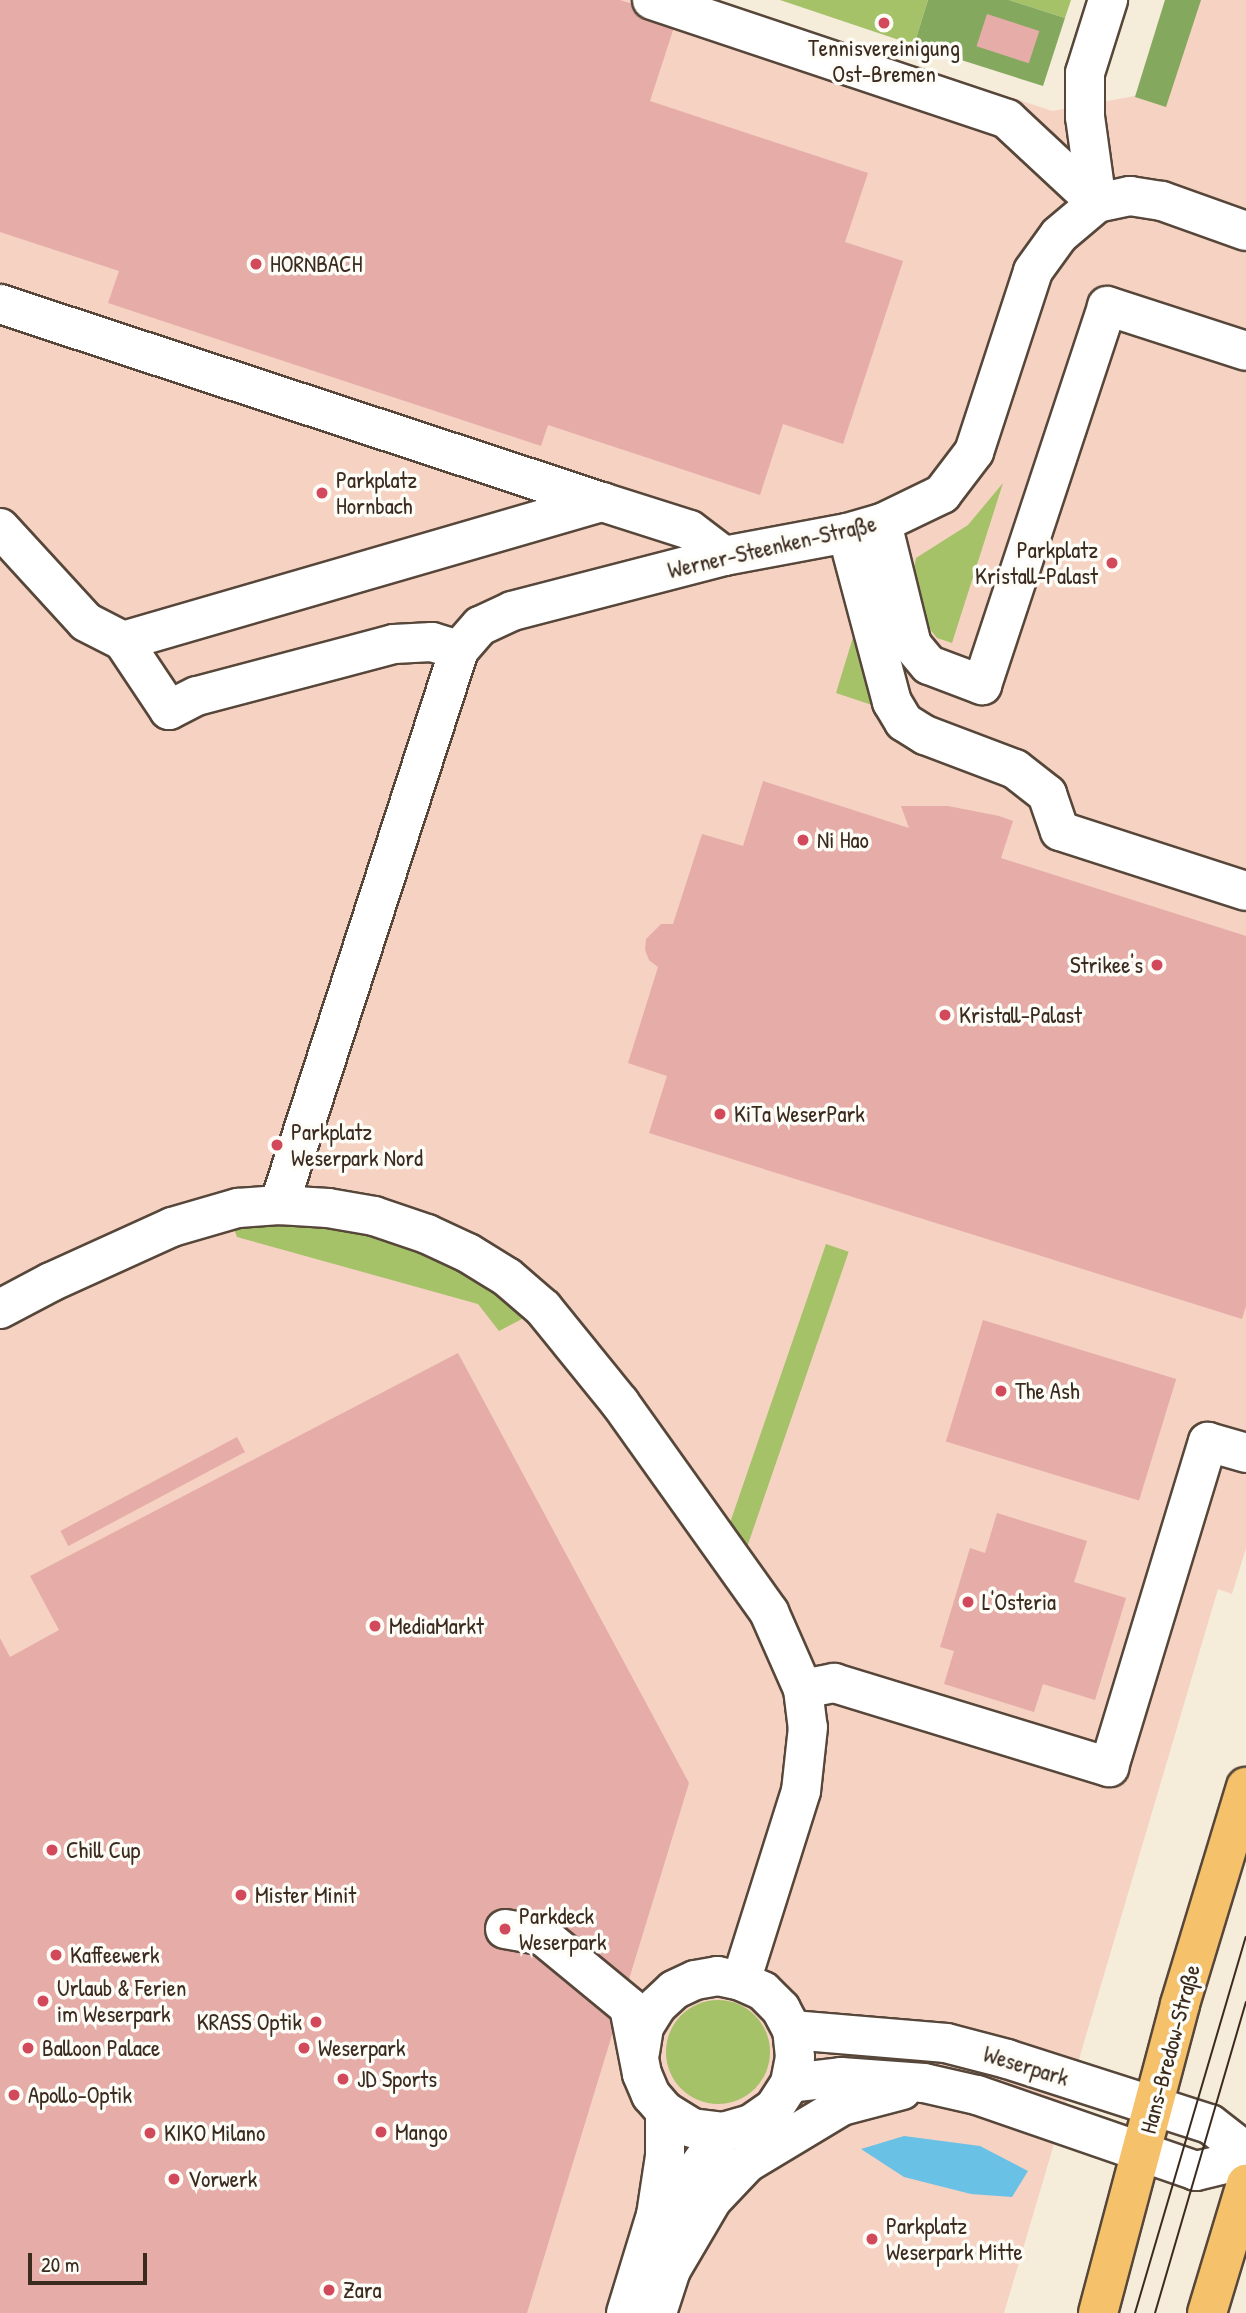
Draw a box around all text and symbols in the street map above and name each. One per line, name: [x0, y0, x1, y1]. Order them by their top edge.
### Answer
marker: Tennisvereinigung Ost-Bremen: [876, 15, 892, 31]
place label: Tennisvereinigung Ost-Bremen: [808, 34, 960, 88]
place label: HORNBACH: [270, 250, 362, 278]
marker: HORNBACH: [248, 256, 264, 272]
place label: Parkplatz Hornbach: [336, 466, 417, 520]
marker: Parkplatz Hornbach: [314, 485, 330, 501]
street label: Werner-Steenken-Straße: [665, 510, 879, 584]
place label: Parkplatz Kristall-Palast: [975, 536, 1098, 590]
marker: Parkplatz Kristall-Palast: [1104, 555, 1120, 571]
place label: Ni Hao: [817, 826, 869, 854]
marker: Ni Hao: [795, 832, 811, 848]
place label: Strikee's: [1070, 951, 1143, 979]
marker: Strikee's: [1149, 957, 1165, 973]
place label: Kristall-Palast: [959, 1001, 1082, 1029]
marker: Kristall-Palast: [937, 1007, 953, 1023]
place label: KiTa WeserPark: [734, 1100, 865, 1128]
marker: KiTa WeserPark: [712, 1106, 728, 1122]
place label: Parkplatz Weserpark Nord: [291, 1118, 423, 1172]
marker: Parkplatz Weserpark Nord: [269, 1137, 285, 1153]
place label: The Ash: [1015, 1377, 1080, 1405]
marker: The Ash: [993, 1383, 1009, 1399]
place label: L'Osteria: [982, 1588, 1056, 1616]
marker: L'Osteria: [960, 1594, 976, 1610]
place label: MediaMarkt: [389, 1612, 484, 1640]
marker: MediaMarkt: [367, 1618, 383, 1634]
place label: Chill Cup: [66, 1836, 140, 1864]
marker: Chill Cup: [44, 1842, 60, 1858]
place label: Mister Minit: [255, 1881, 356, 1909]
marker: Mister Minit: [233, 1887, 249, 1903]
place label: Parkdeck Weserpark: [519, 1902, 606, 1956]
marker: Parkdeck Weserpark: [497, 1921, 513, 1937]
place label: Kaffeewerk: [70, 1941, 160, 1969]
marker: Kaffeewerk: [48, 1947, 64, 1963]
street label: Hans-Bredow-Straße: [1134, 1961, 1206, 2137]
place label: Urlaub & Ferien im Weserpark: [57, 1974, 186, 2028]
marker: Urlaub & Ferien im Weserpark: [35, 1993, 51, 2009]
place label: KRASS Optik: [197, 2008, 302, 2036]
marker: KRASS Optik: [308, 2014, 324, 2030]
place label: Balloon Palace: [42, 2034, 160, 2062]
place label: Weserpark: [318, 2034, 405, 2062]
marker: Balloon Palace: [20, 2040, 36, 2056]
marker: Weserpark: [296, 2040, 312, 2056]
street label: Weserpark: [980, 2040, 1072, 2092]
place label: JD Sports: [357, 2065, 437, 2093]
marker: JD Sports: [335, 2071, 351, 2087]
place label: Apollo-Optik: [28, 2081, 132, 2109]
marker: Apollo-Optik: [6, 2087, 22, 2103]
place label: Mango: [395, 2118, 448, 2146]
place label: KIKO Milano: [164, 2119, 265, 2147]
marker: Mango: [373, 2124, 389, 2140]
marker: KIKO Milano: [142, 2125, 158, 2141]
place label: Vorwerk: [188, 2165, 257, 2193]
marker: Vorwerk: [166, 2171, 182, 2187]
place label: Parkplatz Weserpark Mitte: [886, 2212, 1023, 2266]
marker: Parkplatz Weserpark Mitte: [864, 2231, 880, 2247]
scale bar: [32, 2240, 150, 2284]
text: 20 m: [41, 2250, 79, 2279]
place label: Zara: [343, 2276, 382, 2304]
marker: Zara: [321, 2282, 337, 2298]

